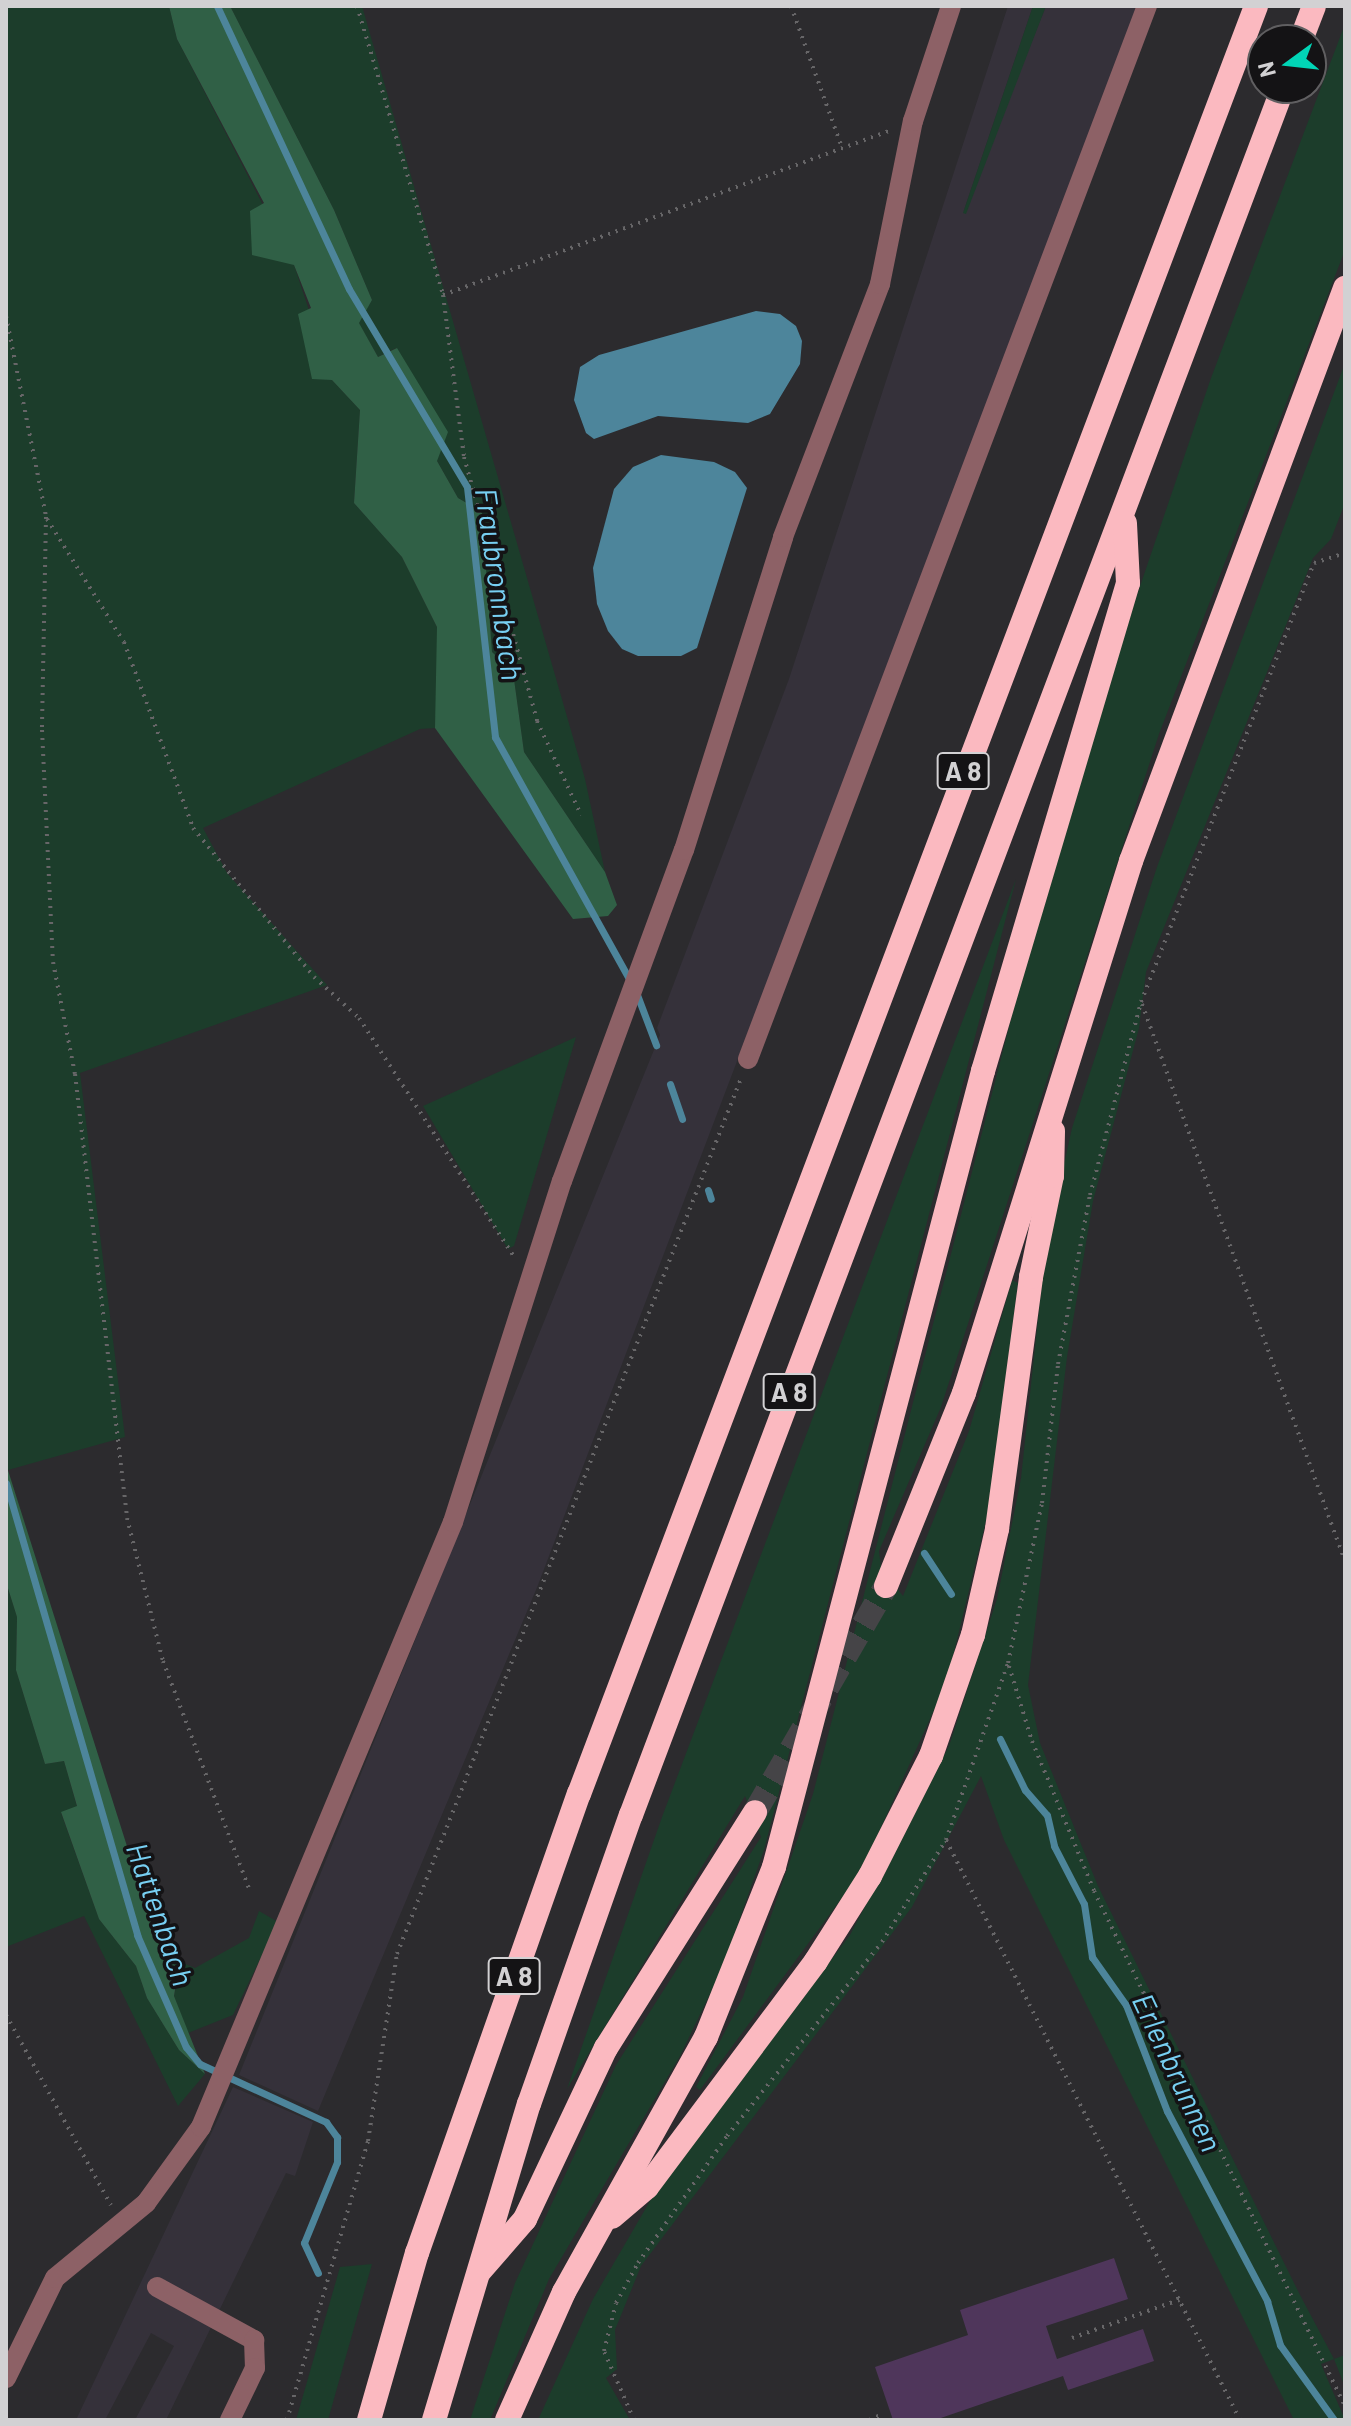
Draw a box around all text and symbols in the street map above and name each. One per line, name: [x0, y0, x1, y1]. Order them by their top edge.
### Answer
north arrow: [1247, 24, 1327, 104]
text: N: [1251, 59, 1280, 80]
water label: Fraubronnbach: [469, 485, 531, 683]
road number: A 8: [935, 749, 991, 793]
road number: A 8: [761, 1370, 817, 1414]
water label: Hattenbach: [120, 1838, 202, 1990]
road number: A 8: [486, 1954, 542, 1998]
water label: Erlenbrunnen: [1126, 1987, 1230, 2157]

